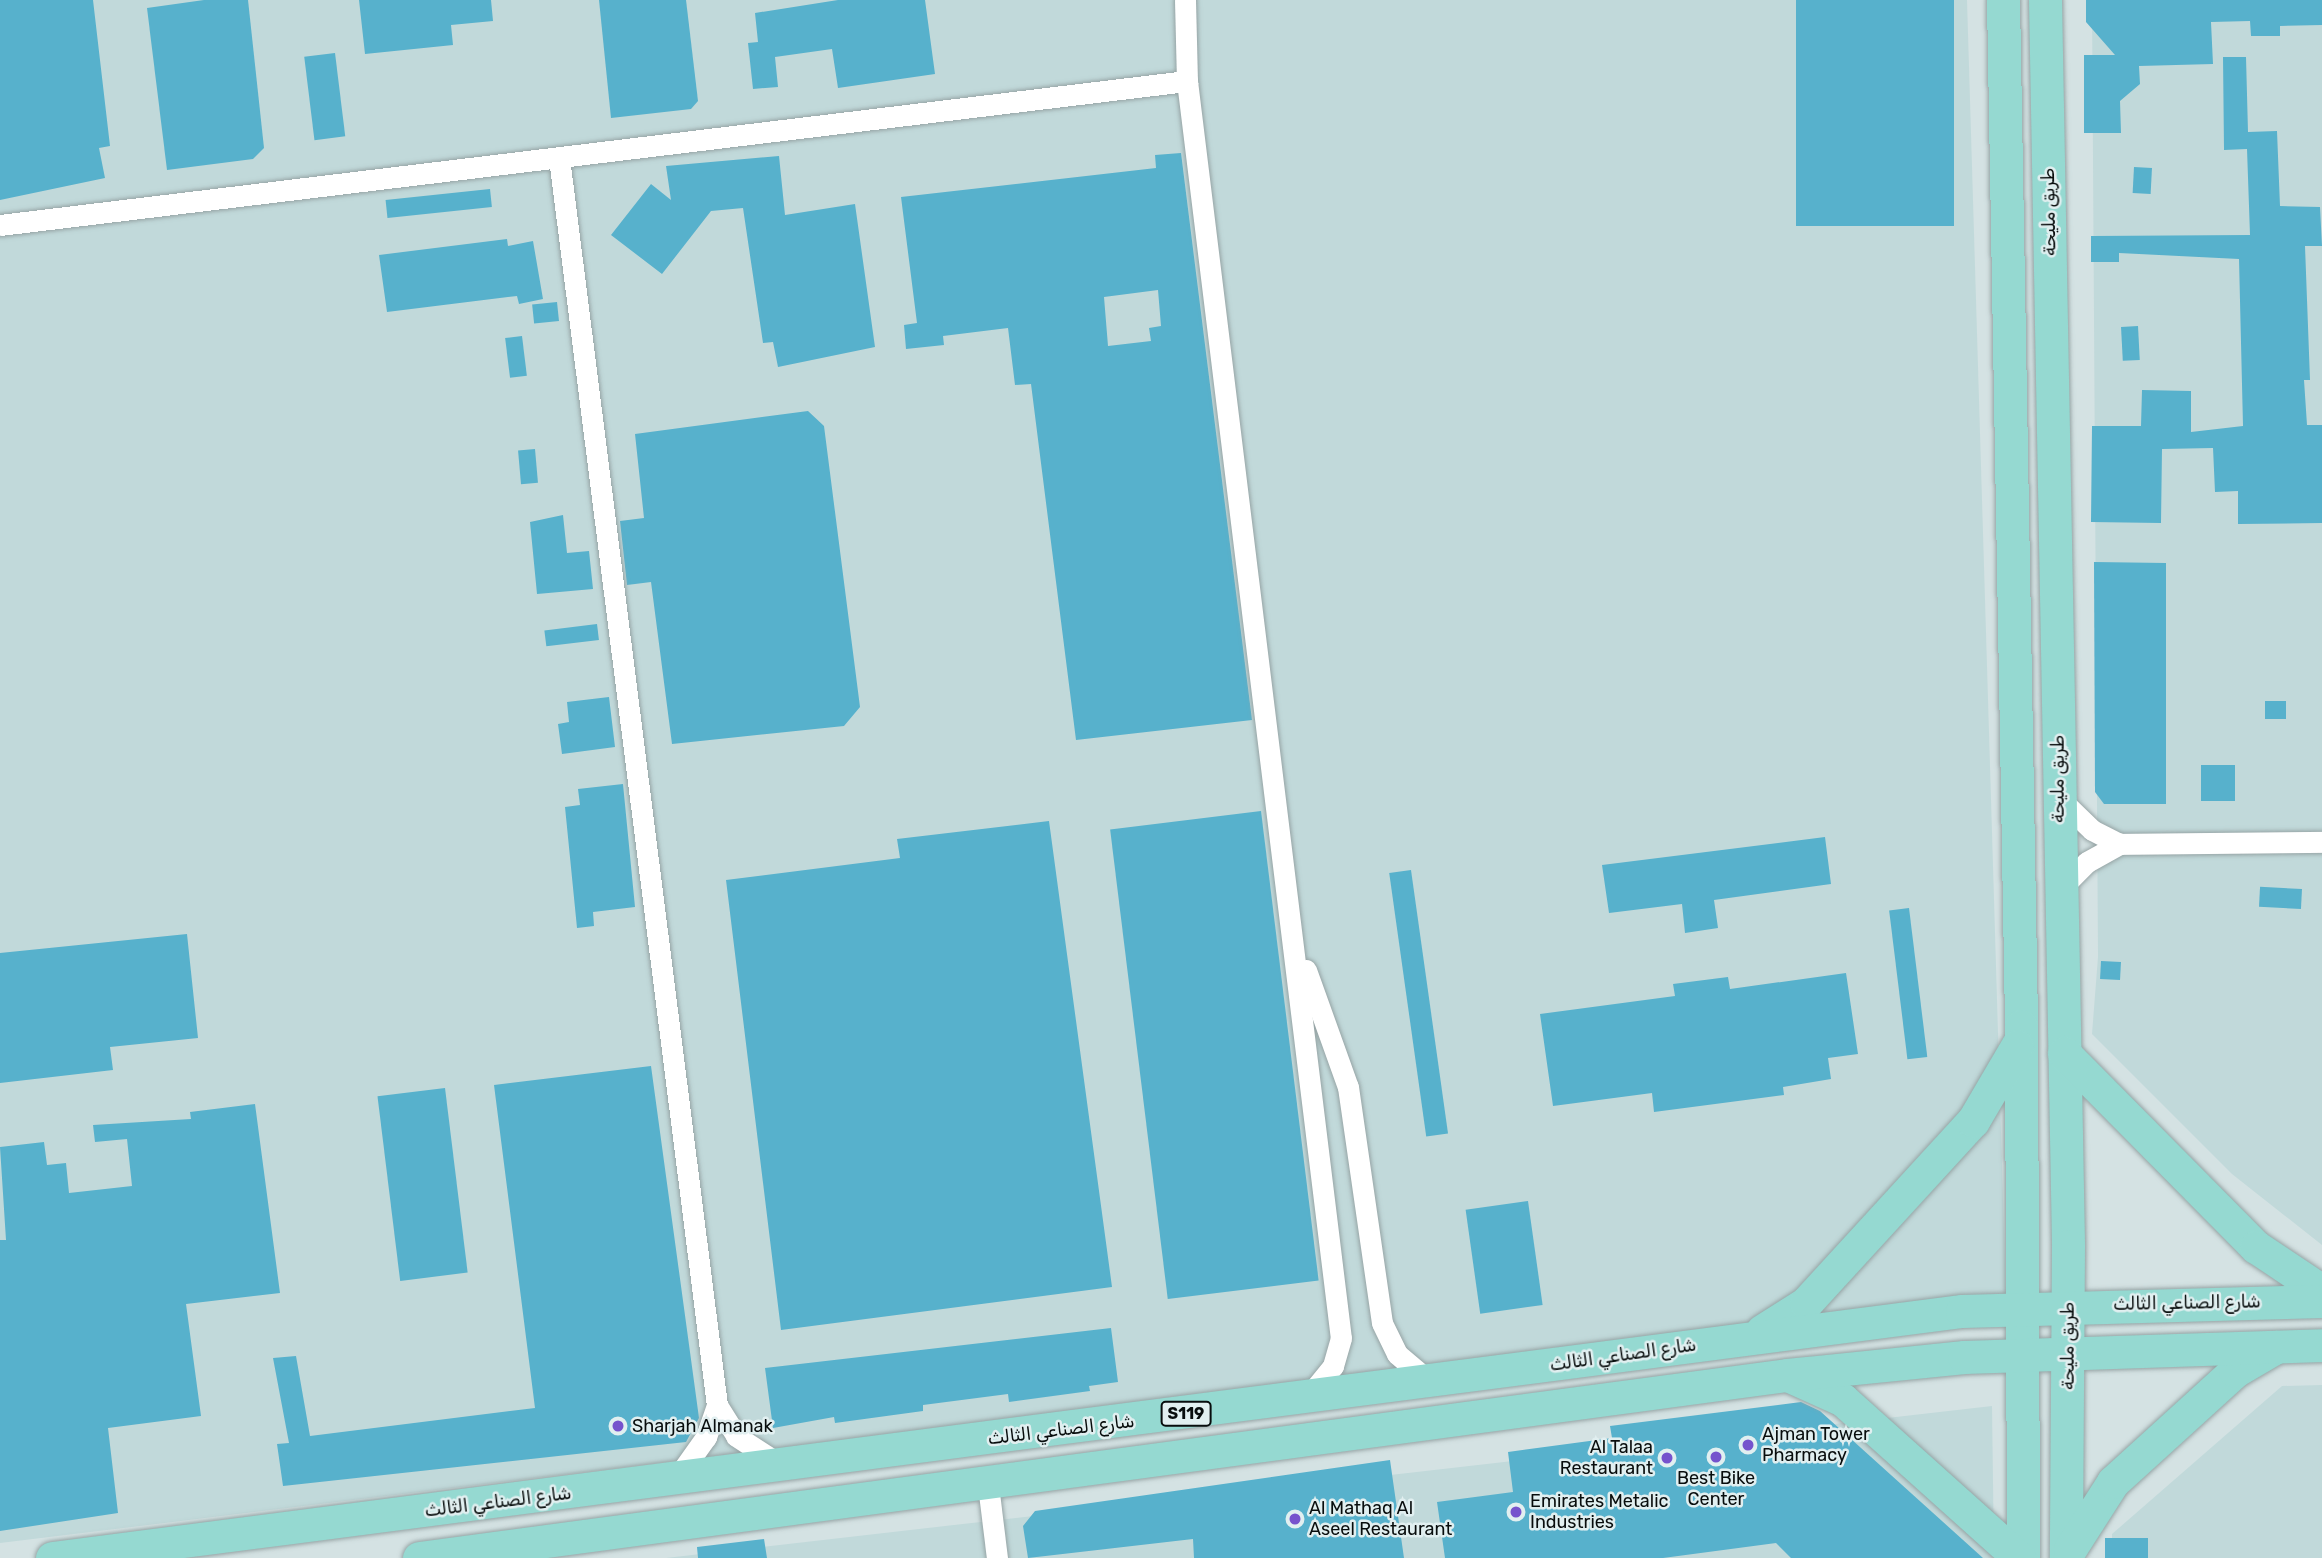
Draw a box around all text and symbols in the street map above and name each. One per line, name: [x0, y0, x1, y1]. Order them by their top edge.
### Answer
street label: طريق مليحة: [2037, 168, 2061, 256]
street label: طريق مليحة: [2047, 735, 2069, 823]
street label: شارع الصناعي الثالث: [2113, 1291, 2261, 1315]
street label: طريق مليحة: [2057, 1302, 2079, 1390]
street label: شارع الصناعي الثالث: [1548, 1334, 1698, 1376]
road number: S119: [1160, 1402, 1212, 1426]
street label: شارع الصناعي الثالث: [986, 1410, 1136, 1450]
place label: Sharjah Almanak: [632, 1415, 773, 1437]
marker: Sharjah Almanak: [610, 1418, 626, 1434]
place label: Ajman Tower Pharmacy: [1762, 1424, 1870, 1466]
place label: Al Talaa Restaurant: [1560, 1437, 1653, 1480]
marker: Ajman Tower Pharmacy: [1740, 1437, 1756, 1453]
marker: Best Bike Center: [1708, 1449, 1724, 1465]
marker: Al Talaa Restaurant: [1659, 1450, 1675, 1466]
place label: Best Bike Center: [1677, 1468, 1755, 1510]
street label: شارع الصناعي الثالث: [423, 1482, 573, 1522]
place label: Emirates Metalic Industries: [1530, 1491, 1668, 1534]
place label: Al Mathaq Al Aseel Restaurant: [1309, 1498, 1452, 1540]
marker: Emirates Metalic Industries: [1508, 1504, 1524, 1520]
marker: Al Mathaq Al Aseel Restaurant: [1287, 1511, 1303, 1527]

